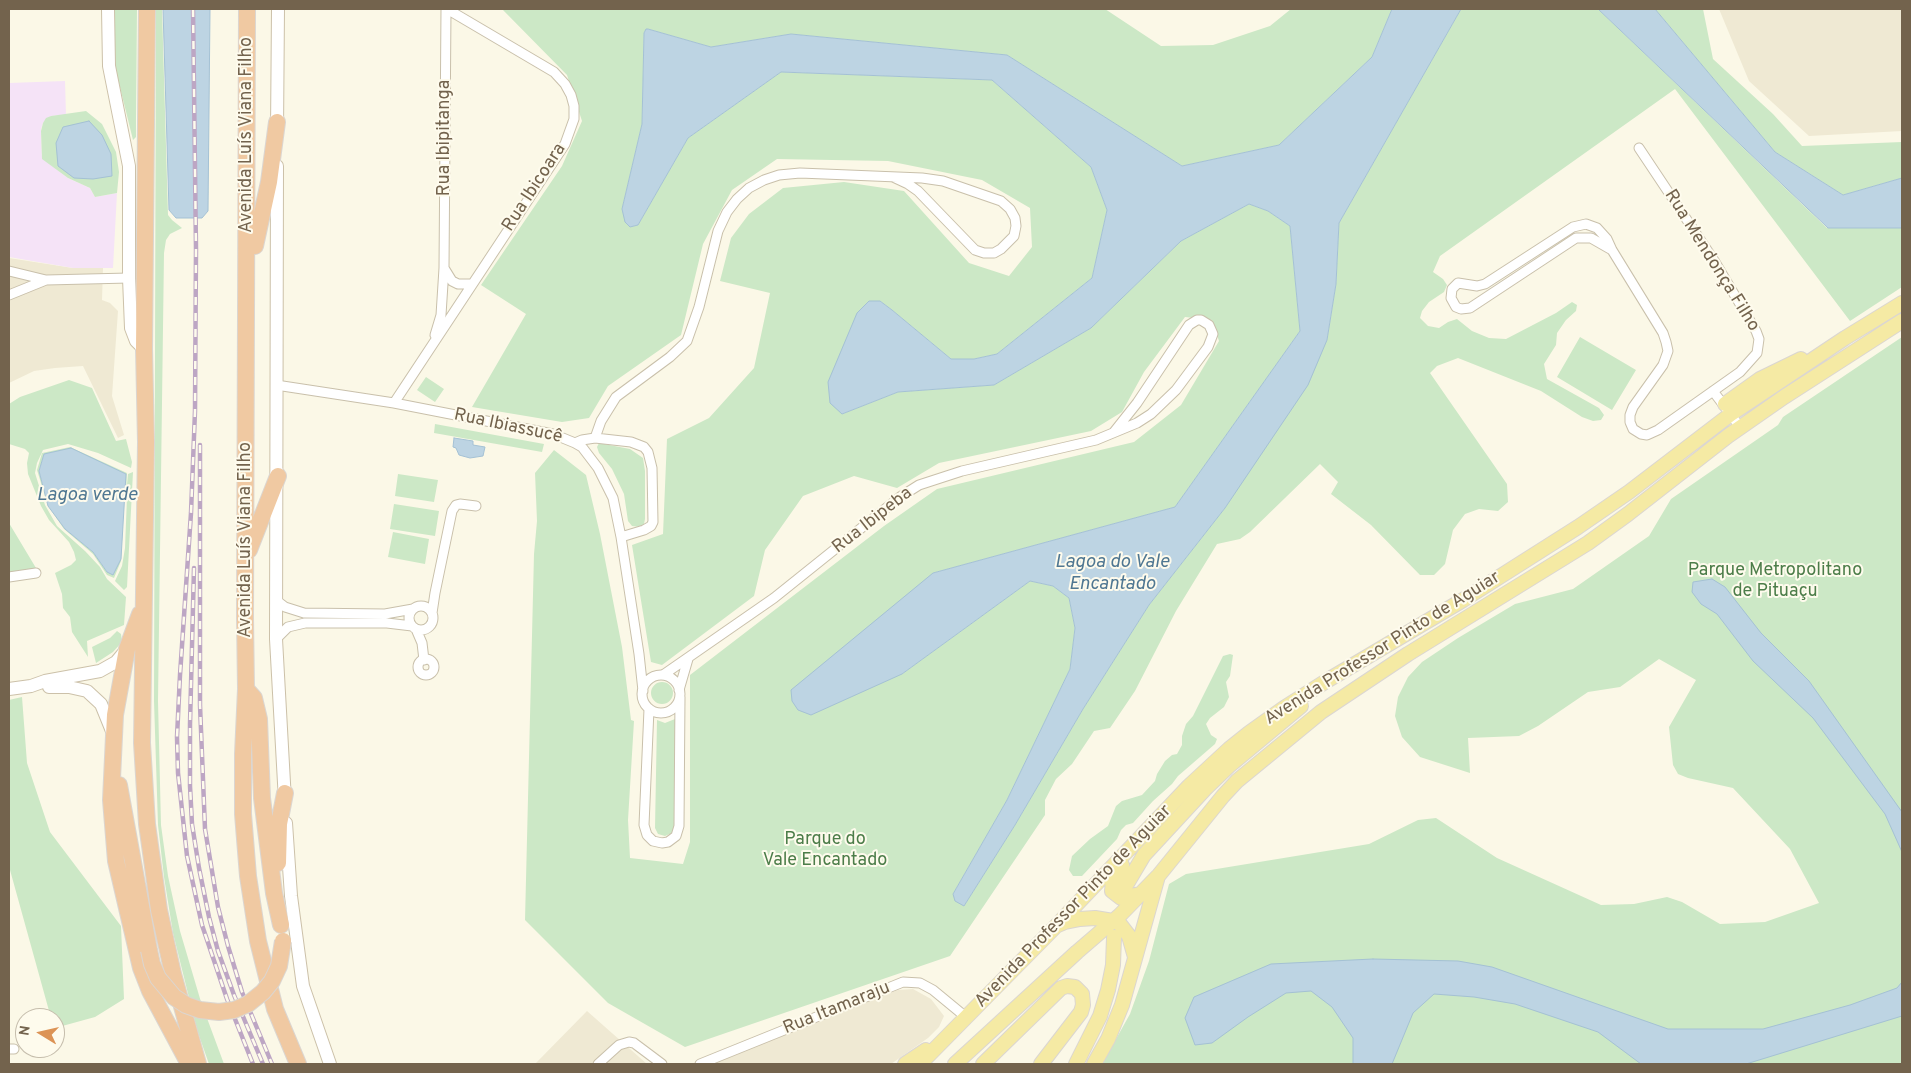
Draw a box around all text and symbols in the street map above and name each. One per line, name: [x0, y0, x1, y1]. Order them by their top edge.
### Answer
street label: Avenida Luís Viana Filho: [236, 37, 258, 233]
street label: Rua Ibipitanga: [434, 80, 456, 196]
street label: Rua Ibicoara: [499, 140, 571, 236]
street label: Rua Mendonça Filho: [1659, 186, 1763, 336]
street label: Rua Ibiassucê: [452, 405, 564, 449]
street label: Avenida Luís Viana Filho: [235, 442, 257, 638]
street label: Rua Ibipeba: [829, 483, 917, 559]
water label: Lagoa verde: [37, 485, 137, 507]
water label: Lagoa do Vale Encantado: [1055, 552, 1169, 596]
park label: Parque Metropolitano de Pituaçu: [1688, 560, 1862, 602]
street label: Avenida Professor Pinto de Aguiar: [1261, 567, 1505, 731]
street label: Avenida Professor Pinto de Aguiar: [971, 801, 1177, 1013]
park label: Parque do Vale Encantado: [763, 829, 887, 872]
street label: Rua Itamaraju: [780, 978, 894, 1040]
north arrow: [15, 1008, 65, 1058]
text: N: [16, 1024, 35, 1037]

